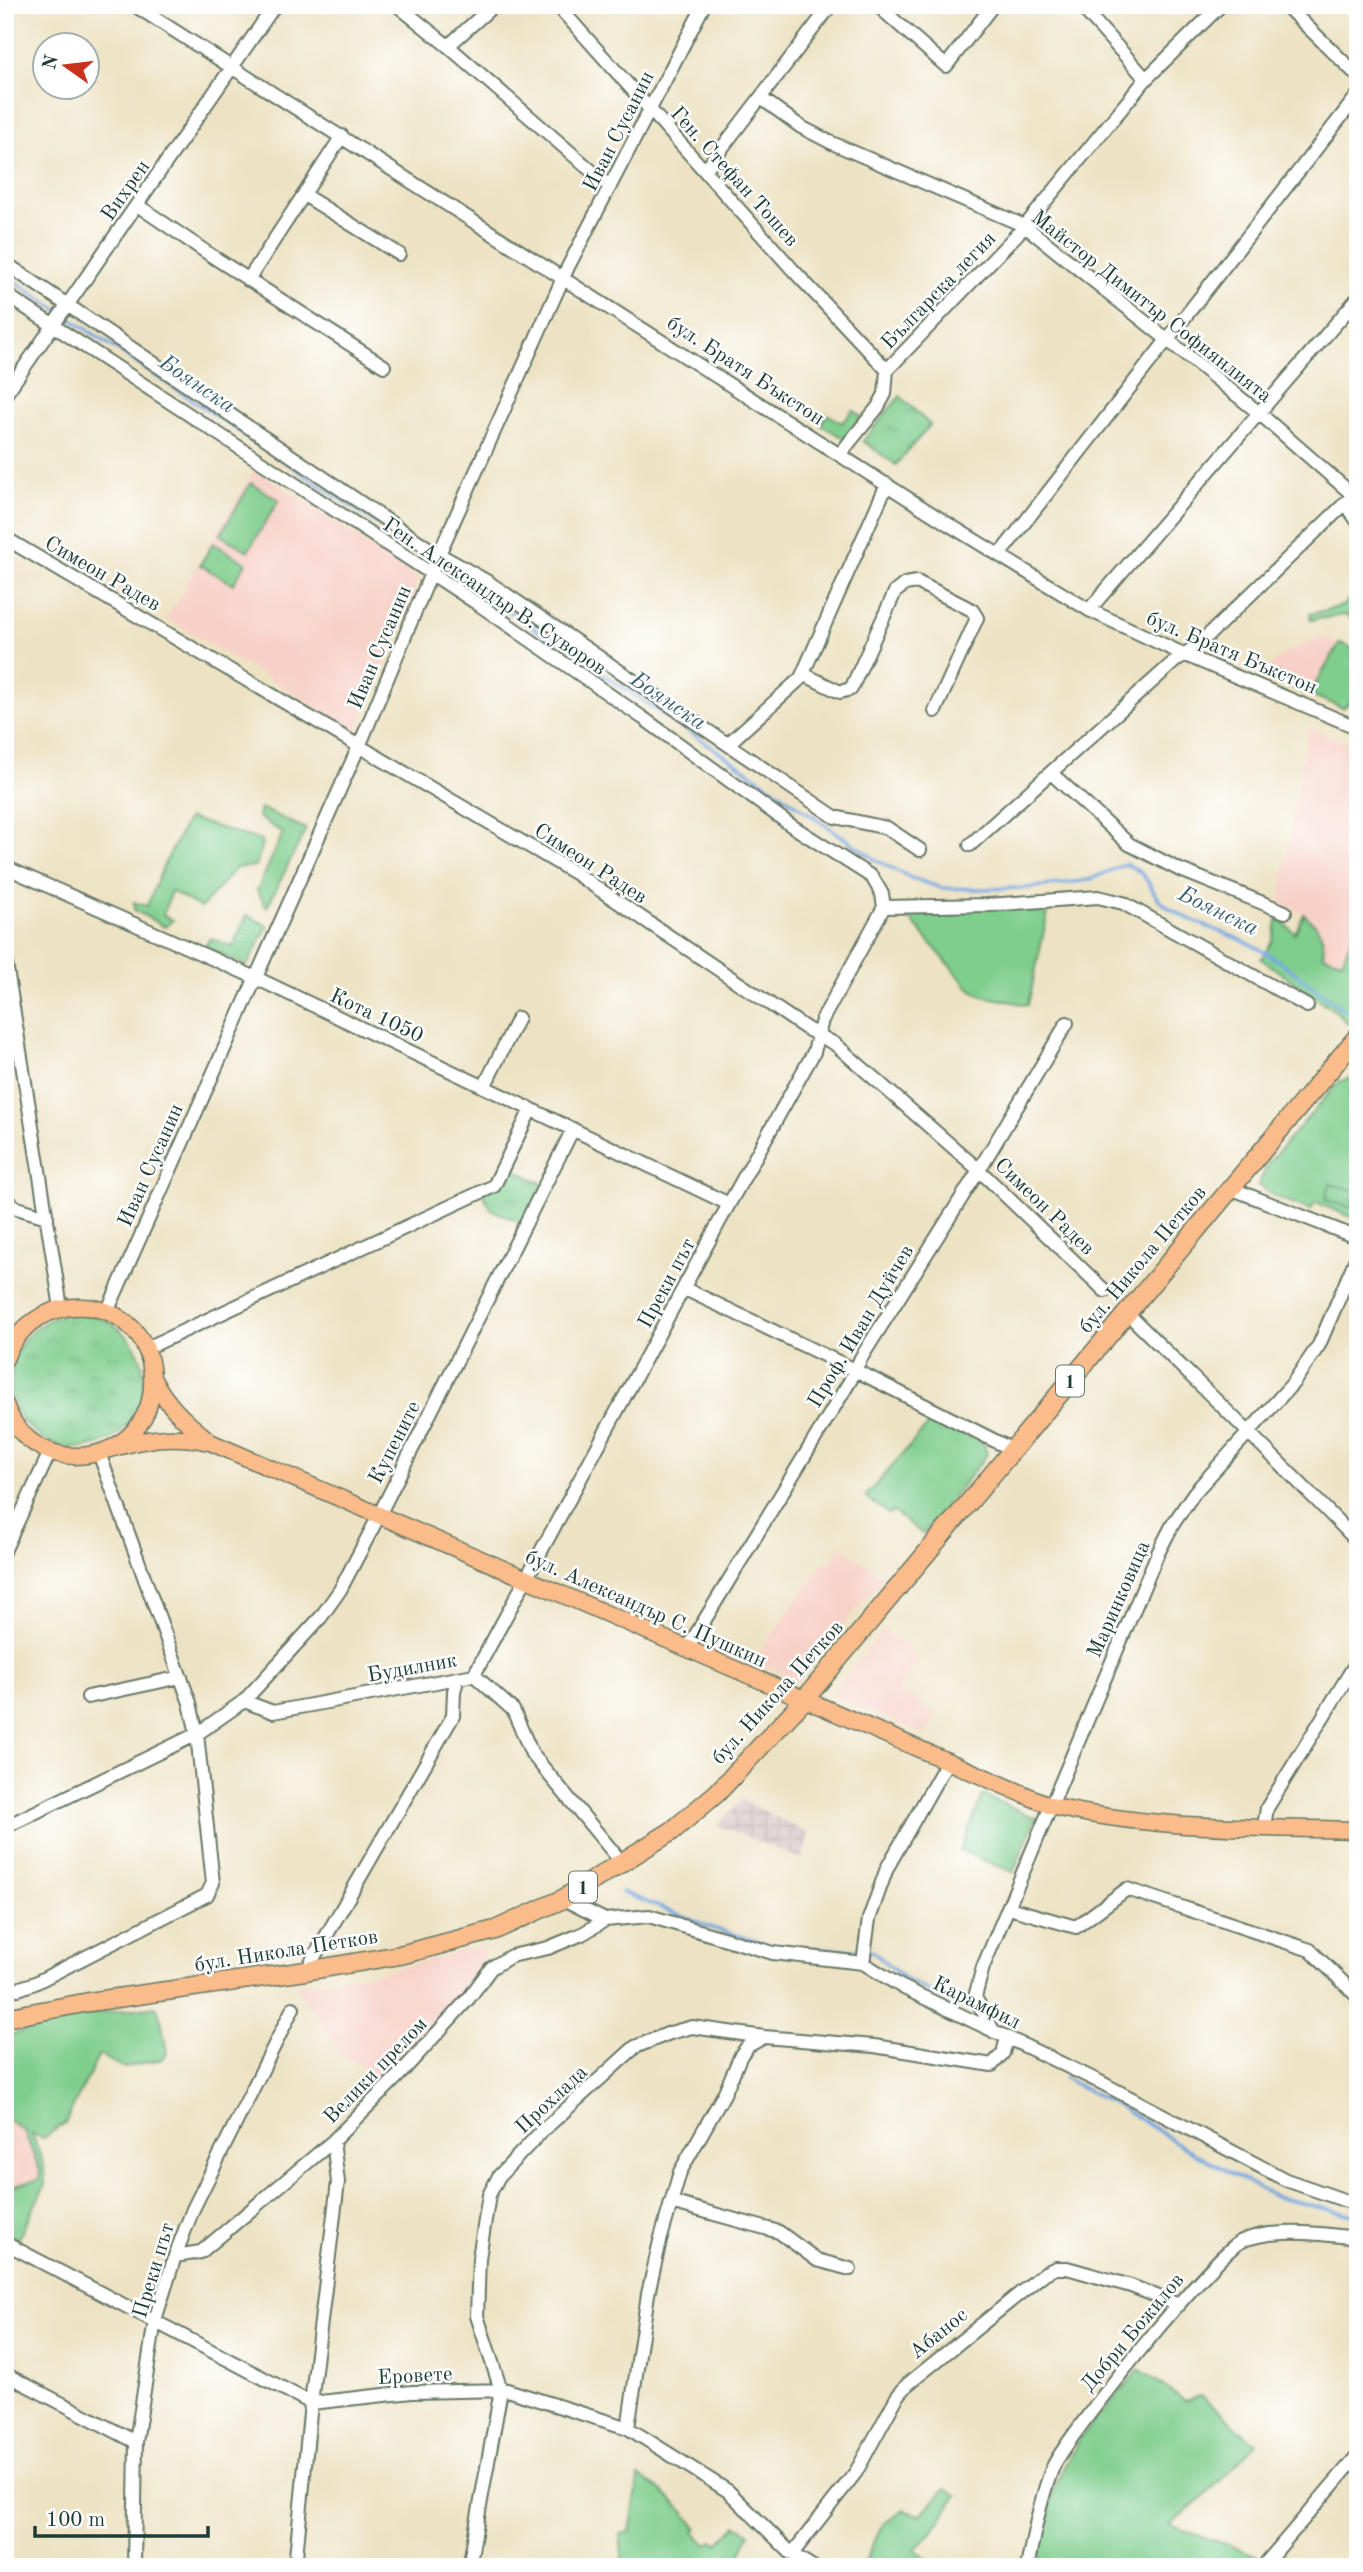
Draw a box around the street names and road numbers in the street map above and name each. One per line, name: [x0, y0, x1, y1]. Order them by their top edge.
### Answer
street label: Иван Сусанин: [580, 68, 659, 195]
street label: Ген. Стефан Тошев: [666, 103, 802, 251]
street label: Вихрен: [98, 157, 155, 225]
street label: Майстор Димитър Софиянлията: [1027, 207, 1275, 407]
street label: Българска легия: [878, 228, 1001, 354]
street label: бул. Братя Бъкстон: [663, 313, 828, 430]
street label: Ген. Александър В. Суворов: [379, 515, 610, 680]
street label: Симеон Радев: [41, 533, 164, 616]
street label: Иван Сусанин: [345, 583, 416, 712]
street label: бул. Братя Бъкстон: [1143, 608, 1320, 699]
street label: Симеон Радев: [530, 820, 650, 908]
street label: Кота 1050: [326, 986, 426, 1047]
street label: Иван Сусанин: [115, 1101, 188, 1230]
street label: Симеон Радев: [990, 1155, 1098, 1260]
street label: бул. Никола Петков: [1075, 1182, 1211, 1338]
street label: Преки път: [635, 1235, 700, 1332]
street label: Проф. Иван Дуйчев: [804, 1242, 918, 1412]
road number: 1: [1056, 1366, 1084, 1396]
street label: Купените: [366, 1398, 425, 1488]
street label: Маринковица: [1084, 1538, 1155, 1661]
street label: бул. Александър С. Пушкин: [522, 1547, 769, 1672]
street label: бул. Никола Петков: [708, 1617, 848, 1769]
street label: Будилник: [366, 1650, 459, 1687]
road number: 1: [569, 1871, 597, 1902]
street label: бул. Никола Петков: [193, 1927, 379, 1976]
street label: Карамфил: [929, 1973, 1024, 2034]
street label: Велики прелом: [320, 2014, 432, 2128]
street label: Прохлада: [512, 2062, 592, 2138]
street label: Преки път: [130, 2220, 179, 2321]
street label: Добри Божилов: [1078, 2270, 1188, 2396]
street label: Абанос: [906, 2305, 972, 2364]
street label: Еровете: [377, 2364, 453, 2389]

